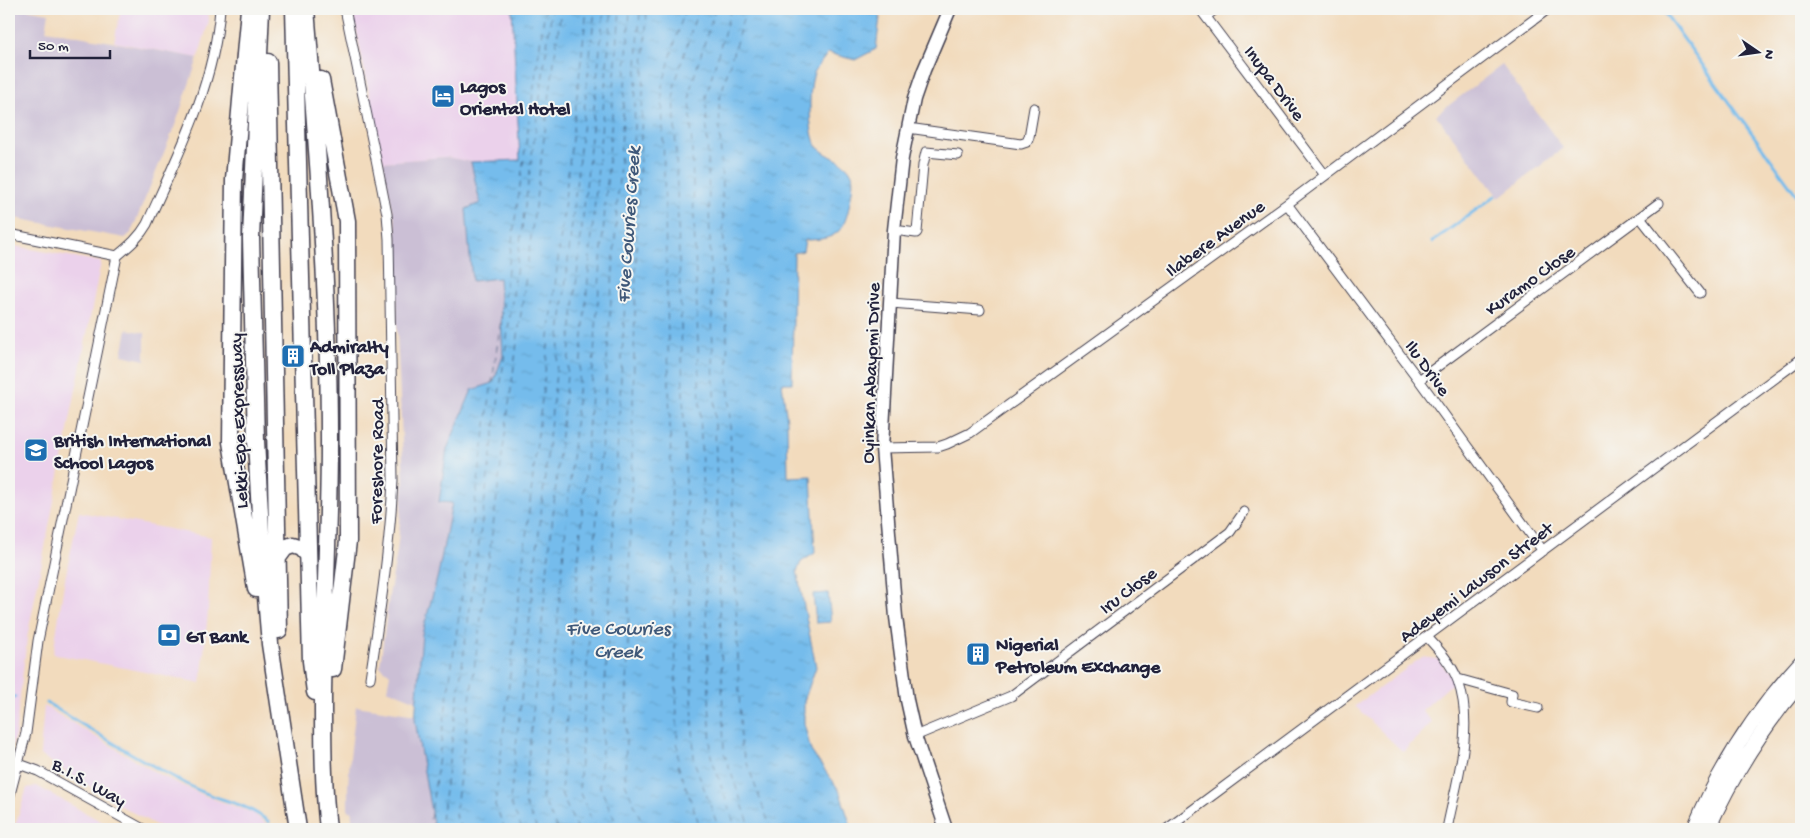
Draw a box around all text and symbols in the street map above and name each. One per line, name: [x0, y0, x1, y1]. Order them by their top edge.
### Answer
scale bar: [30, 28, 110, 60]
north arrow: [1732, 28, 1782, 78]
text: 50 m: [38, 38, 69, 56]
street label: Inupa Drive: [1237, 42, 1309, 126]
text: N: [1759, 48, 1778, 61]
place label: Lagos Oriental Hotel: [460, 77, 571, 122]
hotel icon: Lagos Oriental Hotel: [430, 83, 456, 109]
water label: Five Cowries Creek: [614, 144, 648, 304]
street label: Ilabere Avenue: [1162, 196, 1270, 284]
street label: Kuramo Close: [1482, 241, 1581, 322]
street label: Oyinkan Abayomi Drive: [858, 282, 887, 464]
street label: Lekki-Epe Expressway: [226, 332, 255, 509]
place label: Admiralty Toll Plaza: [308, 337, 389, 382]
street label: Ilu Drive: [1398, 337, 1454, 402]
building icon: Admiralty Toll Plaza: [280, 343, 306, 369]
street label: Foreshore Road: [366, 396, 391, 525]
place label: British International School Lagos: [53, 431, 211, 476]
school or university icon: British International School Lagos: [23, 437, 49, 463]
street label: Adeyemi Lawson Street: [1396, 517, 1560, 649]
street label: Iru Close: [1096, 563, 1162, 621]
water label: Five Cowries Creek: [566, 619, 672, 665]
bank icon: GT Bank: [156, 622, 182, 648]
place label: GT Bank: [186, 627, 250, 650]
place label: Nigerial Petroleum Exchange: [995, 635, 1161, 680]
building icon: Nigerial Petroleum Exchange: [965, 641, 991, 667]
street label: B.I.S. Way: [46, 754, 130, 814]

